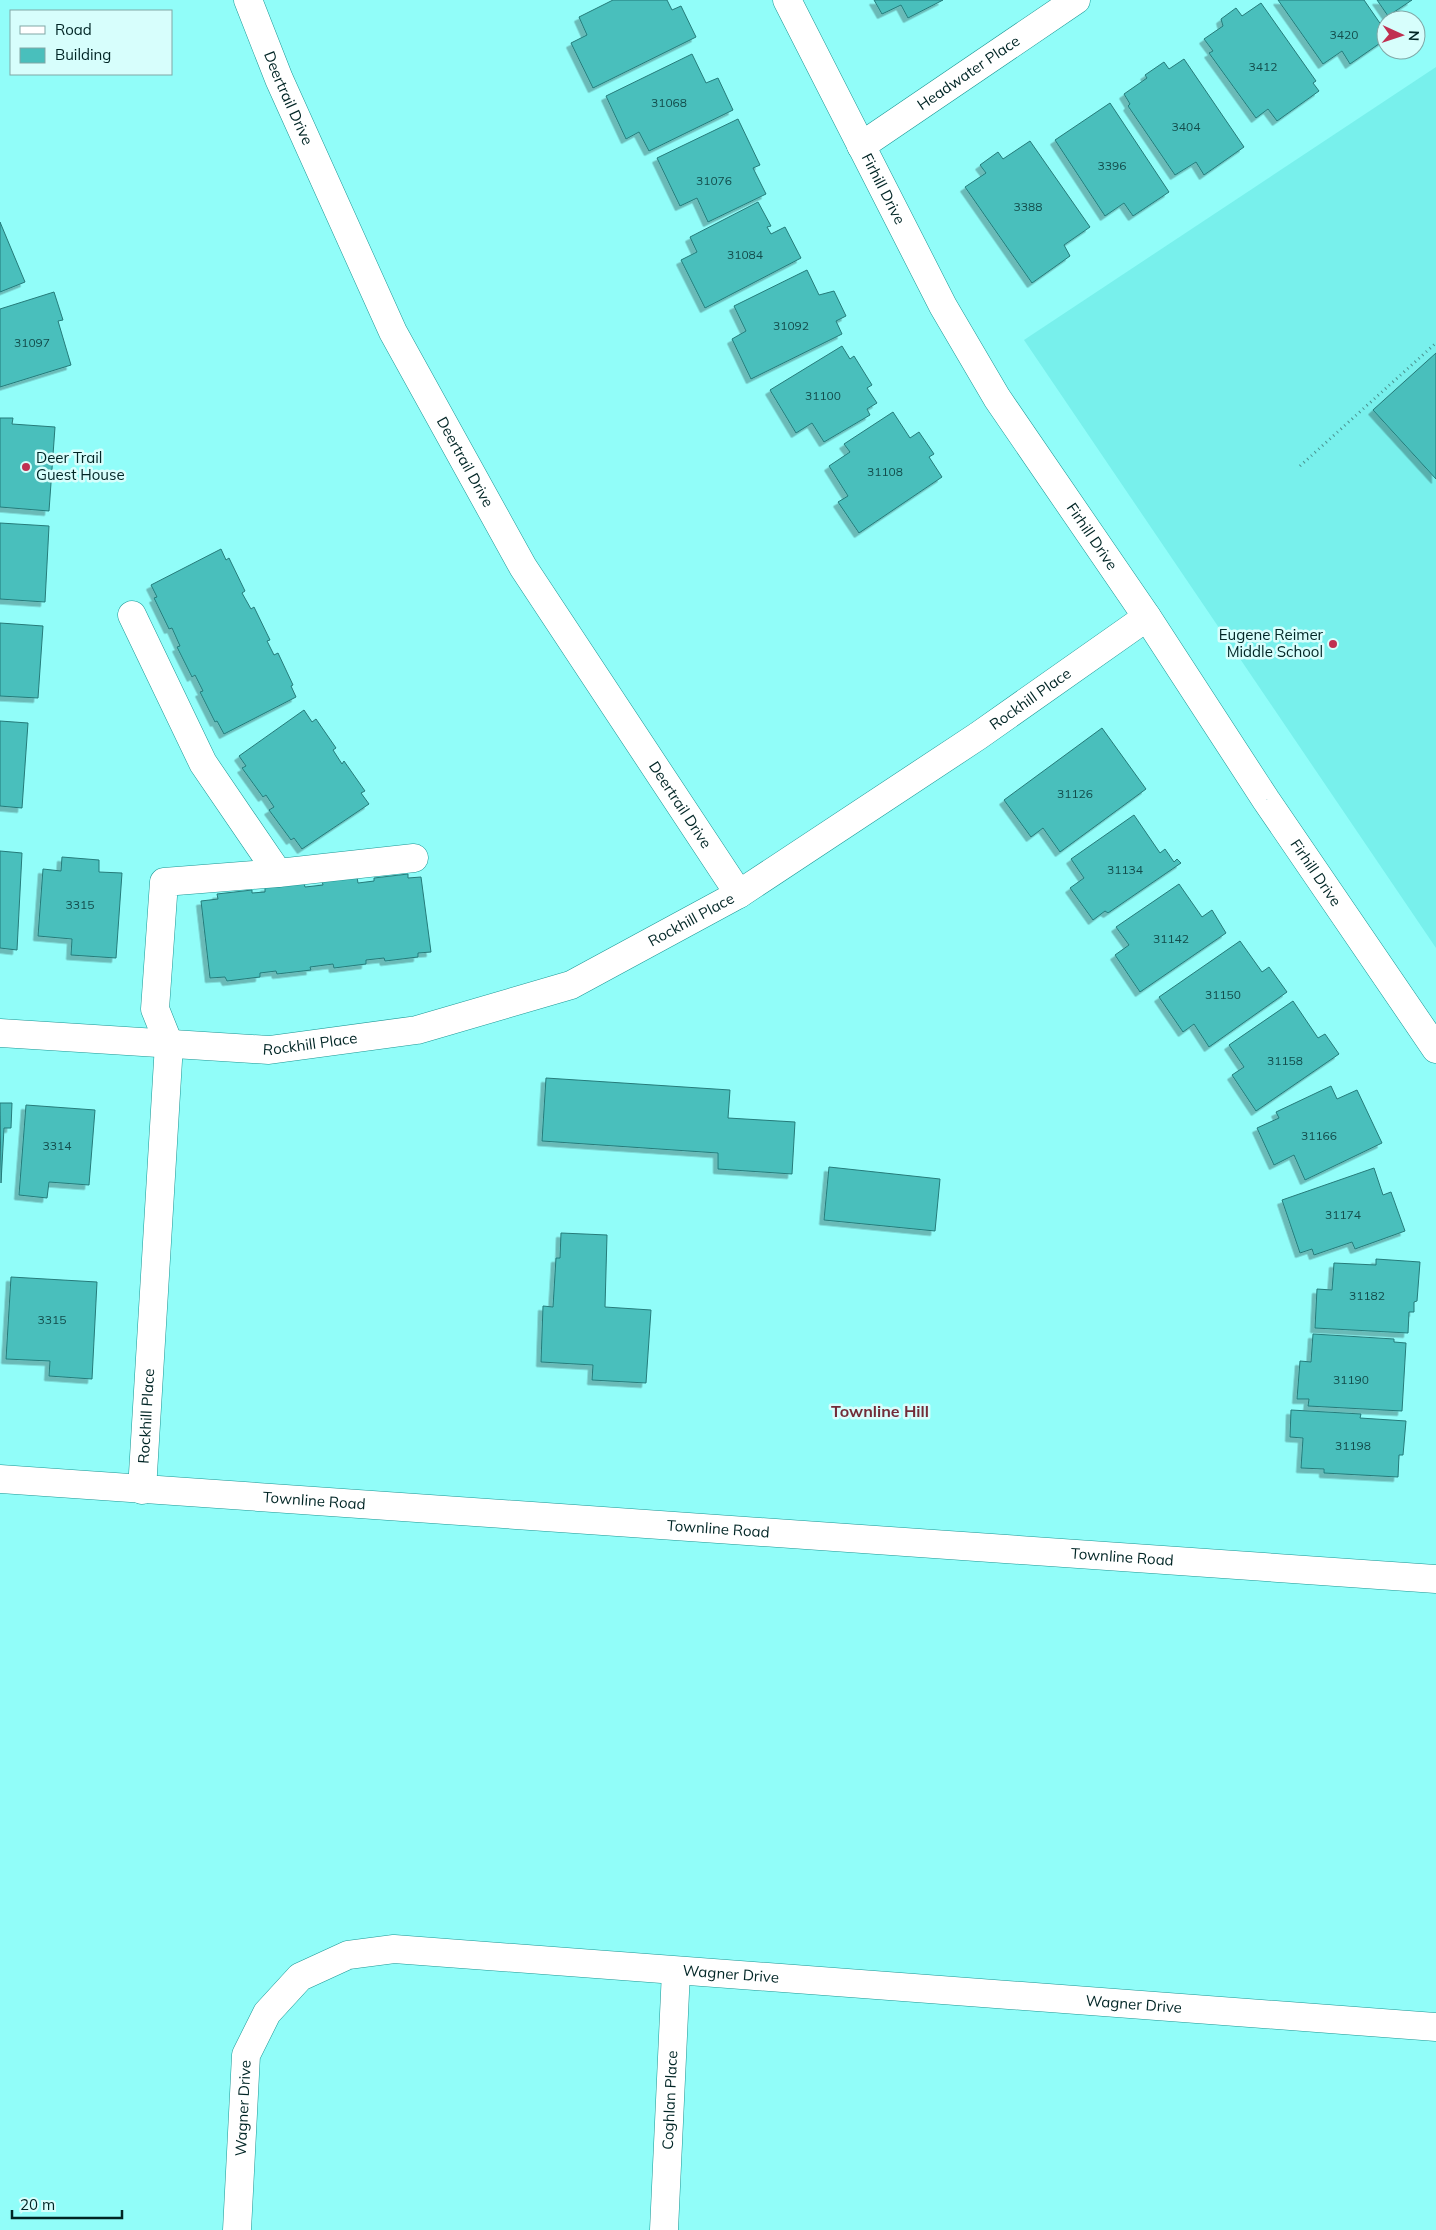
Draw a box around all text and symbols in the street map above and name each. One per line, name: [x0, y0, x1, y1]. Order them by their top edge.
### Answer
legend: [10, 10, 172, 75]
north arrow: [1376, 10, 1426, 60]
text: Road: [55, 20, 92, 39]
house number: 3420: [1330, 27, 1358, 42]
text: N: [1405, 30, 1423, 41]
street label: Headwater Place: [913, 31, 1023, 114]
text: Building: [55, 45, 111, 64]
street label: Deertrail Drive: [260, 48, 317, 148]
house number: 3412: [1249, 59, 1277, 74]
house number: 31068: [651, 95, 687, 110]
house number: 3404: [1172, 119, 1200, 134]
street label: Firhill Drive: [858, 150, 910, 227]
house number: 3396: [1098, 158, 1126, 173]
house number: 31076: [696, 173, 732, 188]
house number: 3388: [1014, 199, 1042, 214]
house number: 31084: [727, 247, 763, 262]
house number: 31092: [773, 318, 809, 333]
house number: 31097: [14, 335, 50, 350]
house number: 31100: [805, 388, 841, 403]
street label: Deertrail Drive: [433, 413, 498, 510]
place label: Deer Trail Guest House: [36, 448, 125, 484]
marker: Deer Trail Guest House: [20, 461, 32, 473]
house number: 31108: [867, 464, 903, 479]
street label: Firhill Drive: [1063, 499, 1122, 573]
place label: Eugene Reimer Middle School: [1219, 625, 1324, 661]
marker: Eugene Reimer Middle School: [1327, 638, 1339, 650]
street label: Rockhill Place: [986, 663, 1075, 734]
street label: Deertrail Drive: [645, 757, 716, 852]
house number: 31126: [1057, 786, 1093, 801]
street label: Firhill Drive: [1286, 835, 1346, 910]
house number: 31134: [1107, 862, 1143, 877]
street label: Rockhill Place: [645, 888, 737, 950]
house number: 3315: [66, 897, 94, 912]
house number: 31142: [1153, 931, 1189, 946]
house number: 31150: [1205, 987, 1241, 1002]
street label: Rockhill Place: [262, 1028, 358, 1059]
house number: 31158: [1267, 1053, 1303, 1068]
house number: 31166: [1301, 1128, 1337, 1143]
house number: 3314: [43, 1138, 71, 1153]
house number: 31174: [1325, 1207, 1361, 1222]
house number: 31182: [1349, 1288, 1385, 1303]
house number: 3315: [38, 1312, 66, 1327]
street label: Rockhill Place: [134, 1368, 158, 1464]
house number: 31190: [1333, 1372, 1369, 1387]
district label: Townline Hill: [831, 1401, 929, 1421]
house number: 31198: [1335, 1438, 1371, 1453]
street label: Townline Road: [262, 1487, 366, 1513]
street label: Townline Road: [666, 1515, 770, 1542]
street label: Townline Road: [1070, 1544, 1174, 1570]
street label: Wagner Drive: [682, 1961, 780, 1987]
street label: Wagner Drive: [1085, 1991, 1183, 2017]
street label: Coghlan Place: [658, 2050, 681, 2150]
street label: Wagner Drive: [231, 2059, 255, 2157]
scale bar: [12, 2188, 122, 2220]
text: 20 m: [20, 2195, 55, 2214]

